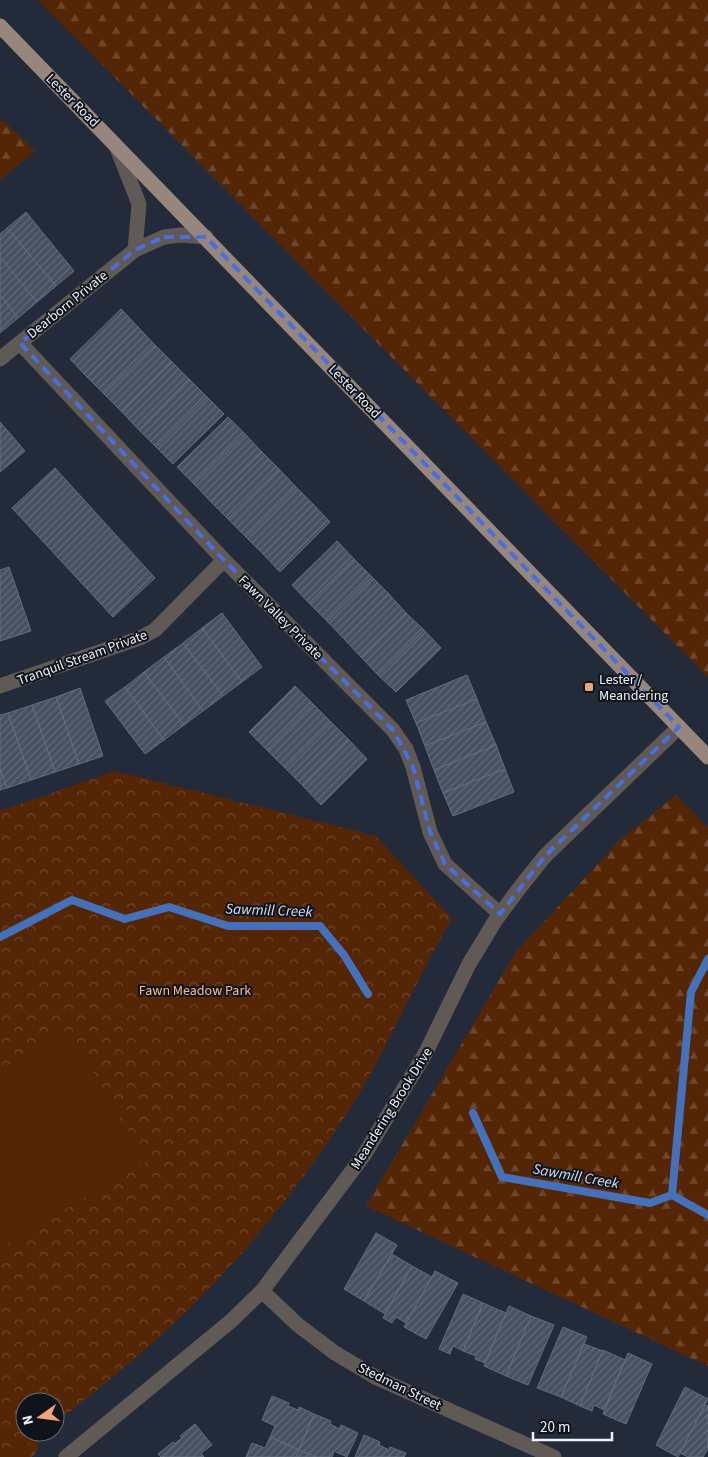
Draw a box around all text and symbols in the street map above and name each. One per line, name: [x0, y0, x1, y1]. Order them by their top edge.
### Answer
street label: Lester Road: [41, 69, 104, 132]
street label: Dearborn Private: [23, 266, 112, 344]
street label: Lester Road: [323, 360, 385, 423]
street label: Fawn Valley Private: [234, 571, 327, 665]
street label: Tranquil Stream Private: [15, 625, 150, 691]
place label: Lester / Meandering: [599, 670, 668, 706]
marker: Lester / Meandering: [583, 681, 595, 693]
water label: Sawmill Creek: [225, 898, 314, 923]
park label: Fawn Meadow Park: [139, 981, 251, 1001]
street label: Meandering Brook Drive: [346, 1044, 438, 1173]
water label: Sawmill Creek: [531, 1159, 621, 1195]
street label: Stedman Street: [354, 1358, 445, 1416]
north arrow: [15, 1392, 65, 1442]
scale bar: [533, 1410, 612, 1442]
text: N: [18, 1413, 39, 1427]
text: 20 m: [540, 1417, 570, 1438]

